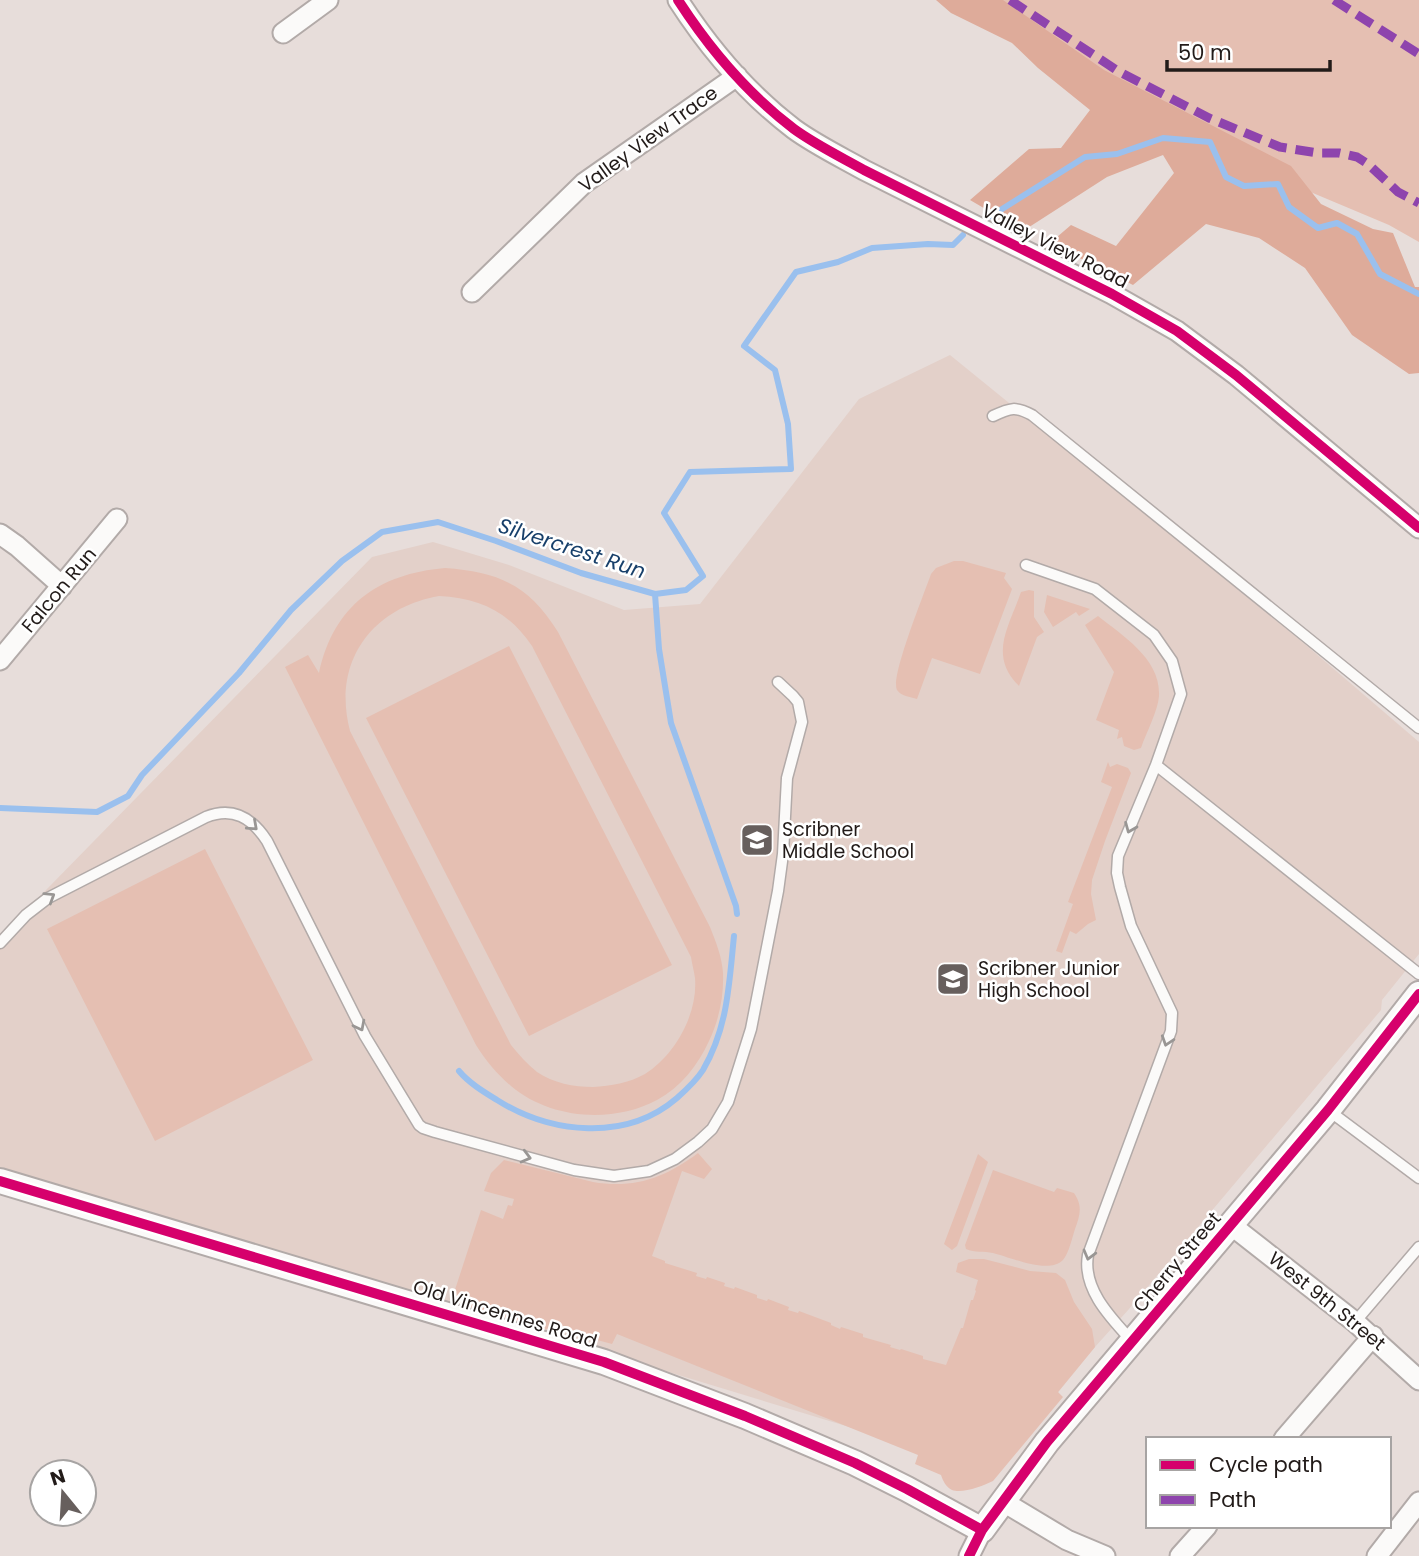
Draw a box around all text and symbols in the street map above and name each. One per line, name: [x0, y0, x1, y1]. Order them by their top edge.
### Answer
scale bar: [1167, 28, 1330, 72]
text: 50 m: [1178, 38, 1232, 67]
street label: Valley View Trace: [573, 79, 723, 199]
street label: Valley View Road: [977, 197, 1133, 295]
water label: Silvercrest Run: [495, 511, 649, 585]
street label: Falcon Run: [15, 542, 103, 638]
place label: Scribner Middle School: [782, 816, 914, 865]
one-way arrow: [245, 818, 258, 830]
school or university icon: Scribner Middle School: [738, 821, 776, 859]
one-way arrow: [1124, 821, 1138, 834]
one-way arrow: [43, 893, 56, 906]
place label: Scribner Junior High School: [978, 955, 1120, 1004]
school or university icon: Scribner Junior High School: [934, 960, 972, 998]
one-way arrow: [351, 1019, 365, 1031]
one-way arrow: [1161, 1035, 1175, 1047]
one-way arrow: [520, 1149, 532, 1163]
street label: Cherry Street: [1127, 1206, 1227, 1318]
street label: West 9th Street: [1263, 1245, 1392, 1357]
one-way arrow: [1083, 1249, 1097, 1261]
street label: Old Vincennes Road: [410, 1273, 600, 1355]
legend: [1146, 1437, 1391, 1528]
text: Cycle path: [1209, 1450, 1323, 1479]
north arrow: [28, 1458, 98, 1528]
text: N: [47, 1462, 69, 1492]
text: Path: [1209, 1485, 1256, 1514]

